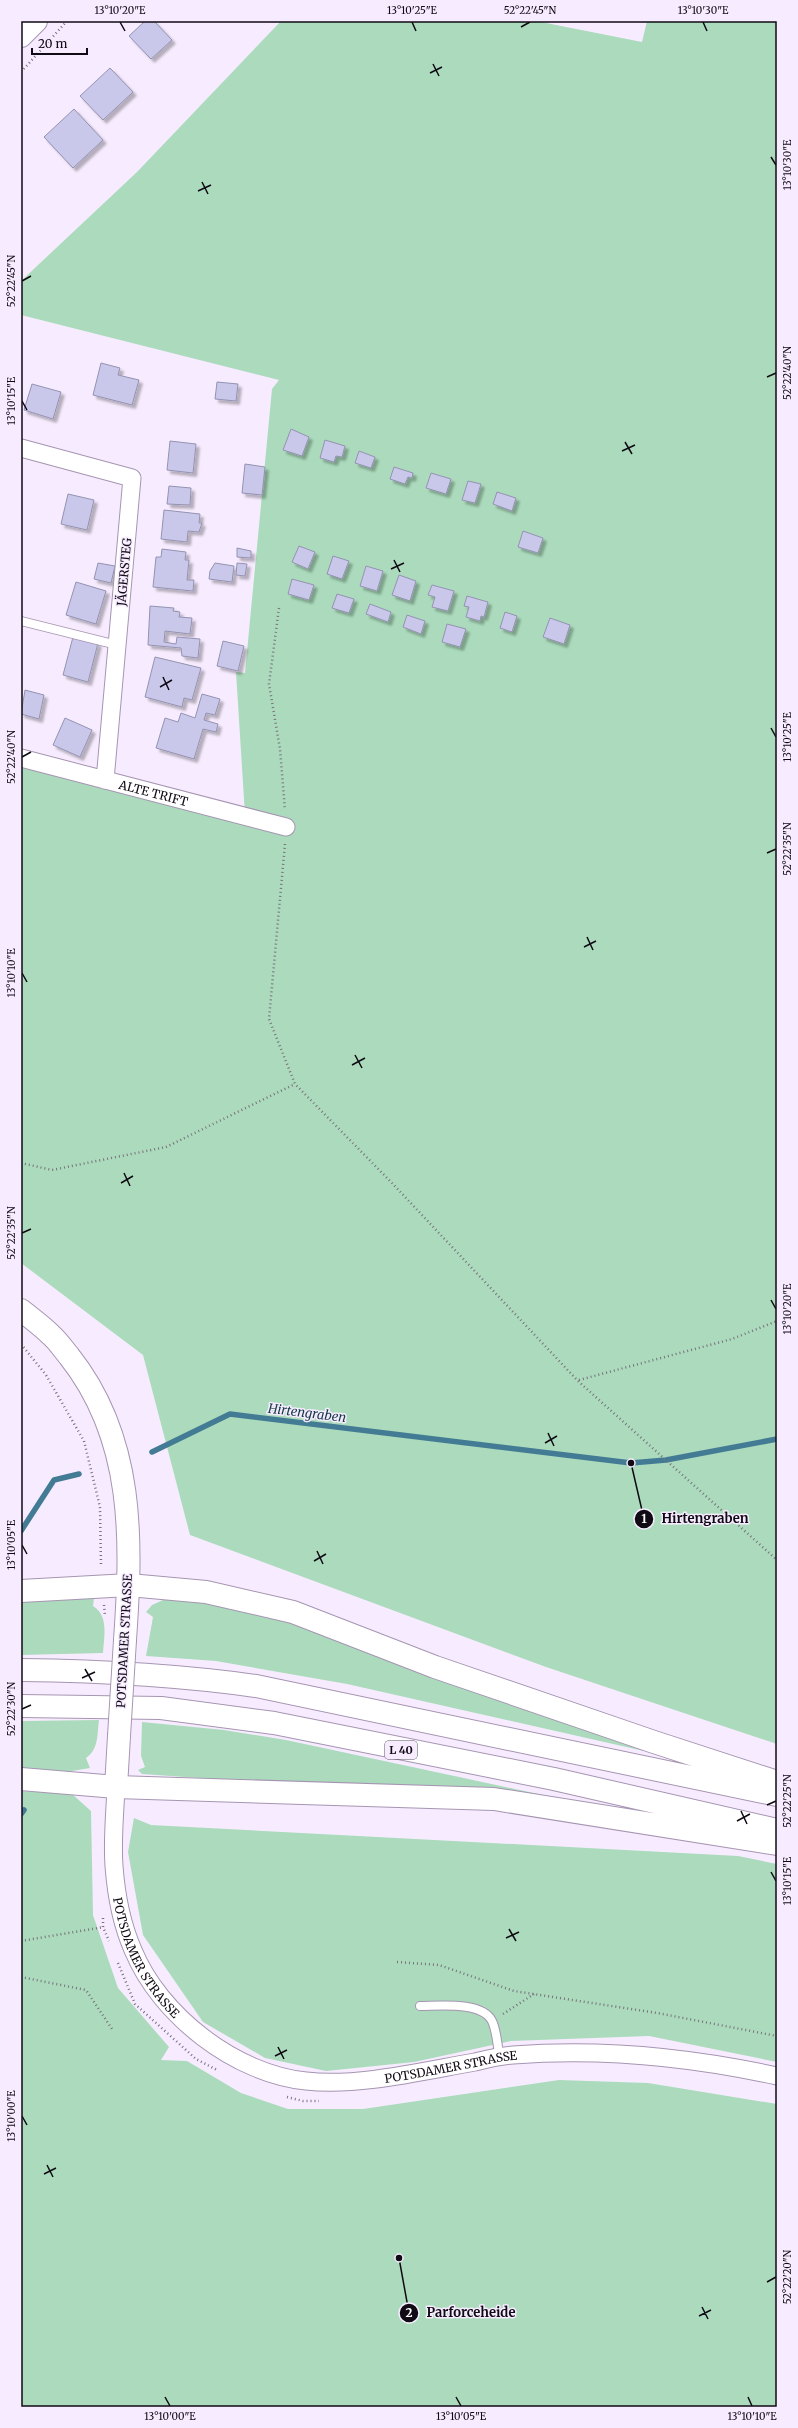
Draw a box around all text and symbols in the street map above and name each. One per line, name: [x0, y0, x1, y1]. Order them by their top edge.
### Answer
text: 13°10'20"E: [95, 4, 146, 17]
text: 13°10'25"E: [387, 4, 438, 17]
text: 52°22'45"N: [504, 4, 556, 17]
text: 13°10'30"E: [678, 4, 729, 17]
scale bar: [32, 30, 87, 56]
text: 20 m: [38, 36, 67, 51]
text: 13°10'30"E: [781, 139, 794, 190]
text: 52°22'45"N: [5, 255, 18, 307]
text: 52°22'40"N: [781, 346, 794, 400]
text: 13°10'15"E: [5, 376, 18, 425]
street label: JÄGERSTEG: [113, 537, 134, 608]
text: 13°10'25"E: [781, 711, 794, 762]
text: 52°22'40"N: [5, 730, 18, 784]
street label: ALTE TRIFT: [116, 776, 190, 809]
text: 52°22'35"N: [781, 822, 794, 876]
text: 13°10'10"E: [5, 948, 18, 998]
text: 52°22'35"N: [5, 1206, 18, 1260]
text: 13°10'20"E: [781, 1283, 794, 1334]
water label: Hirtengraben: [266, 1400, 347, 1426]
callout: Hirtengraben: [634, 1506, 757, 1531]
text: Hirtengraben: [661, 1510, 749, 1527]
text: 1: [641, 1511, 647, 1526]
text: 13°10'05"E: [5, 1519, 18, 1570]
street label: POTSDAMER STRASSE: [113, 1573, 135, 1708]
text: 52°22'30"N: [5, 1681, 18, 1736]
road number: L 40: [385, 1741, 417, 1759]
text: 52°22'25"N: [781, 1774, 794, 1828]
text: 13°10'15"E: [781, 1856, 794, 1905]
street label: POTSDAMER STRASSE: [111, 1896, 183, 2021]
street label: POTSDAMER STRASSE: [384, 2047, 518, 2085]
text: 13°10'00"E: [5, 2090, 18, 2142]
text: 52°22'20"N: [781, 2249, 794, 2304]
callout: Parforceheide: [399, 2300, 524, 2325]
text: Parforceheide: [427, 2304, 515, 2321]
text: 2: [405, 2305, 413, 2320]
text: 13°10'00"E: [144, 2410, 196, 2423]
text: 13°10'05"E: [436, 2410, 487, 2423]
text: 13°10'10"E: [727, 2410, 777, 2423]

